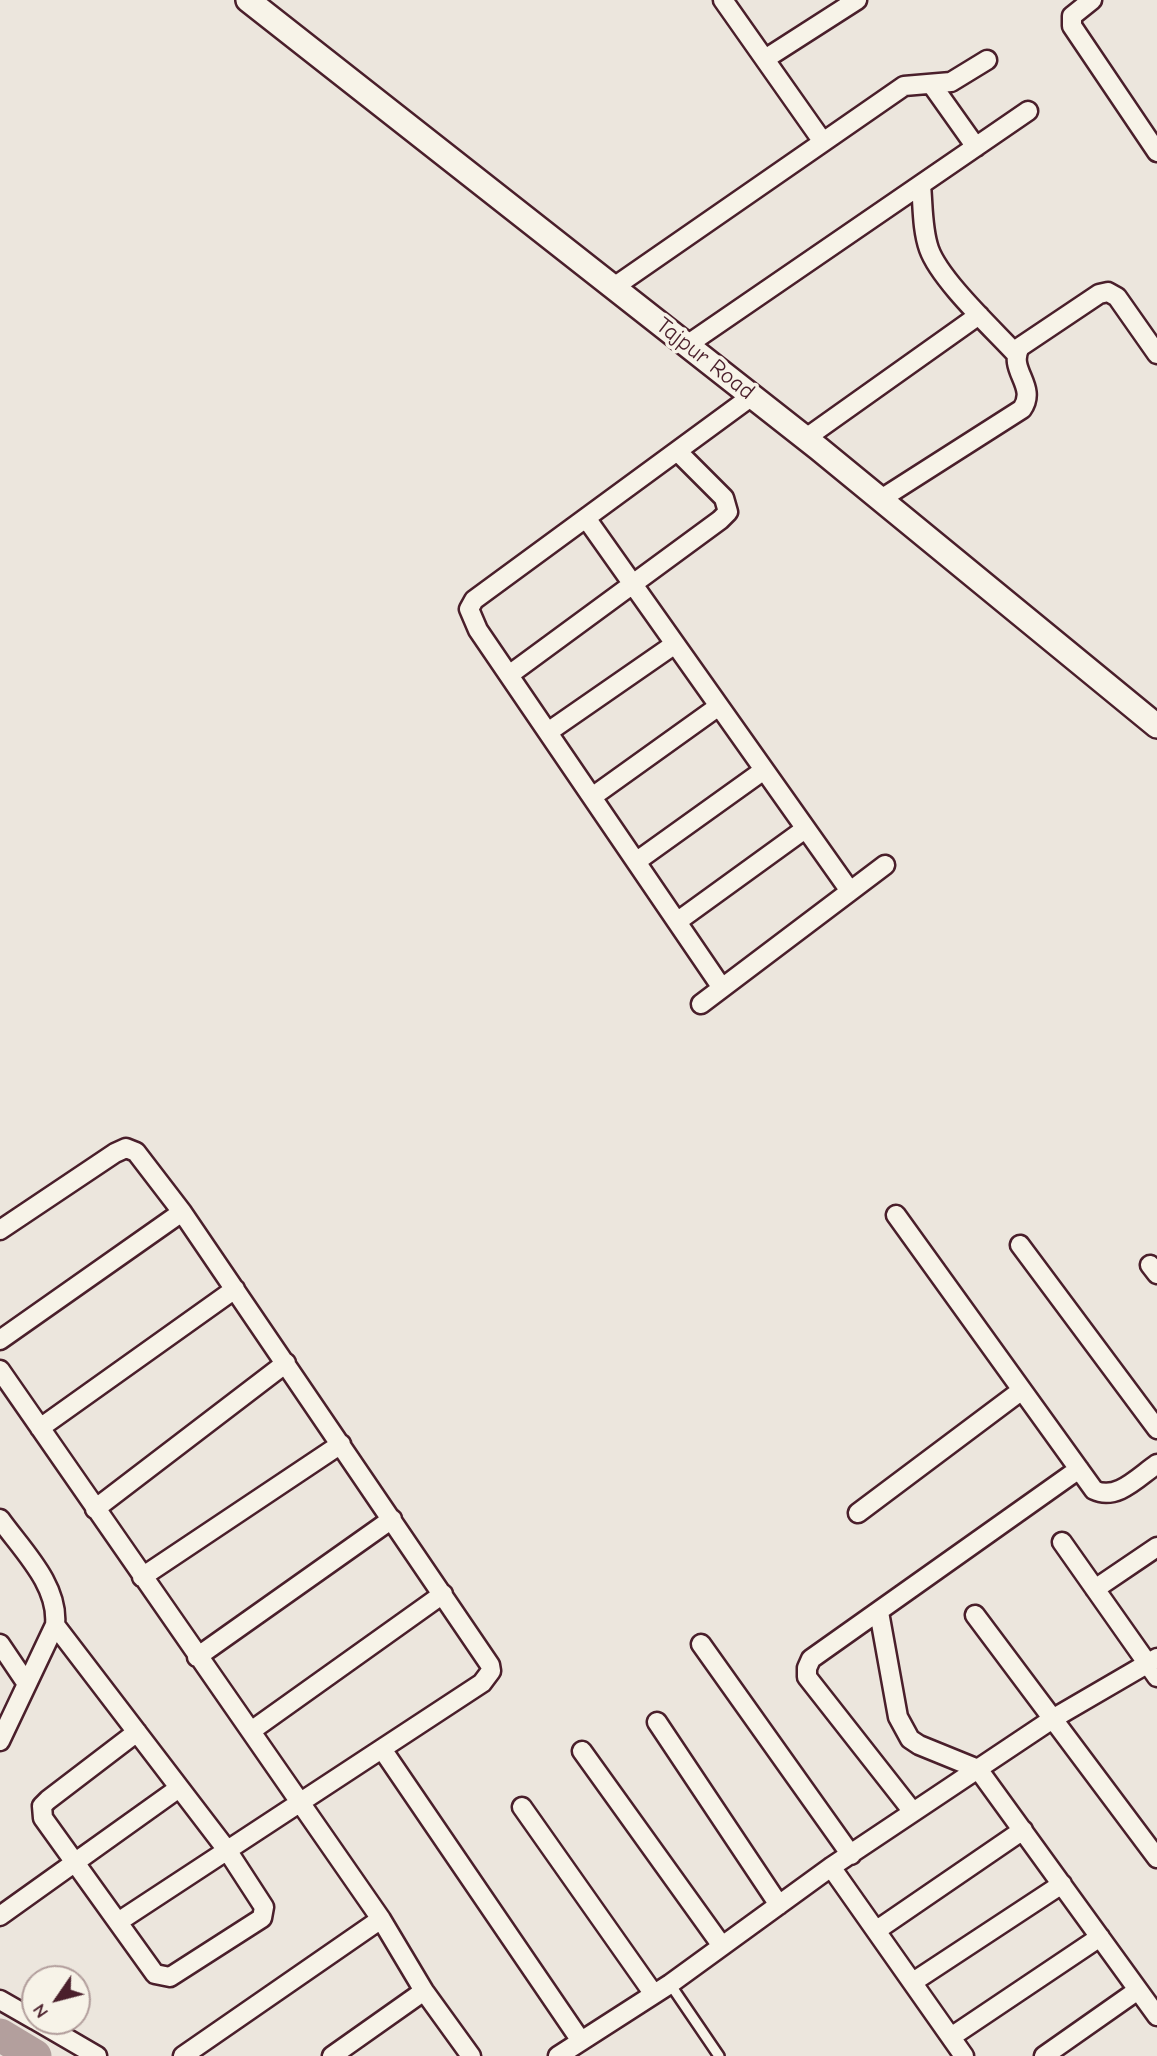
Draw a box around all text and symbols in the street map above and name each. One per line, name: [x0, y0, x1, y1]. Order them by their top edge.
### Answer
street label: Tajpur Road: [650, 312, 760, 406]
north arrow: [21, 1965, 91, 2035]
text: N: [28, 2000, 53, 2022]

